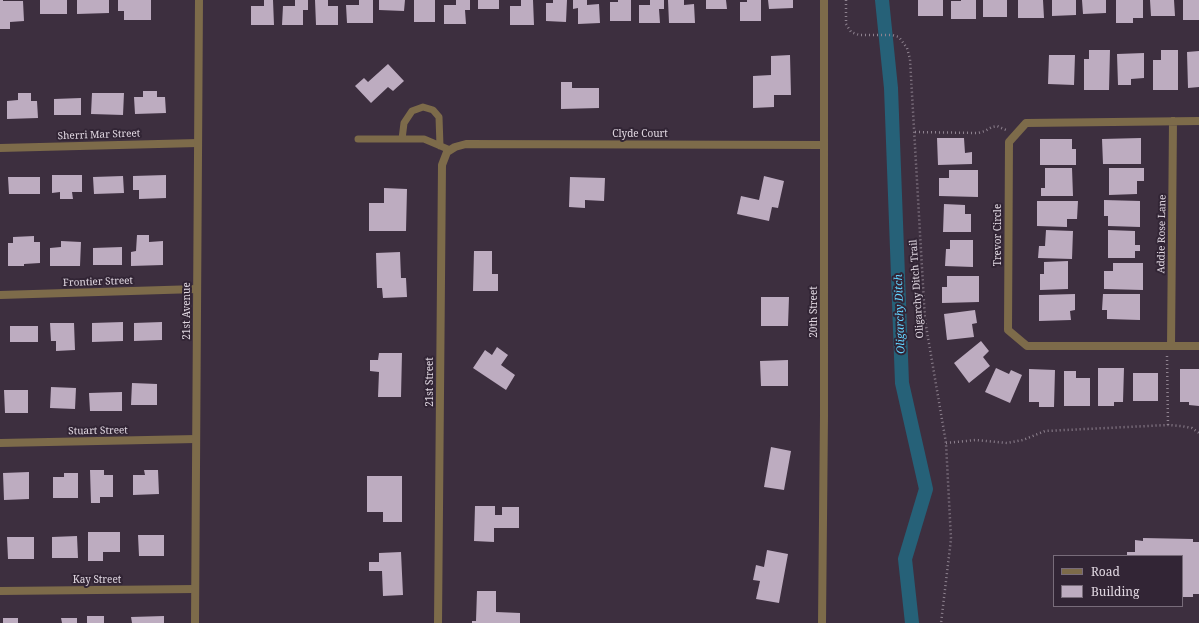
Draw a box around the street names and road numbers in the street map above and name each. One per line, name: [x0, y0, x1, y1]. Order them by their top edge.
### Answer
street label: Sherri Mar Street: [58, 128, 140, 142]
street label: Clyde Court: [612, 128, 668, 140]
street label: Addie Rose Lane: [1155, 195, 1169, 273]
street label: Trevor Circle: [992, 204, 1004, 266]
street label: Oligarchy Ditch Trail: [908, 239, 926, 339]
street label: Frontier Street: [63, 275, 133, 289]
street label: 21st Avenue: [181, 282, 193, 340]
street label: 20th Street: [808, 286, 820, 338]
street label: 21st Street: [424, 357, 436, 407]
street label: Stuart Street: [68, 424, 128, 438]
street label: Kay Street: [73, 574, 121, 586]

